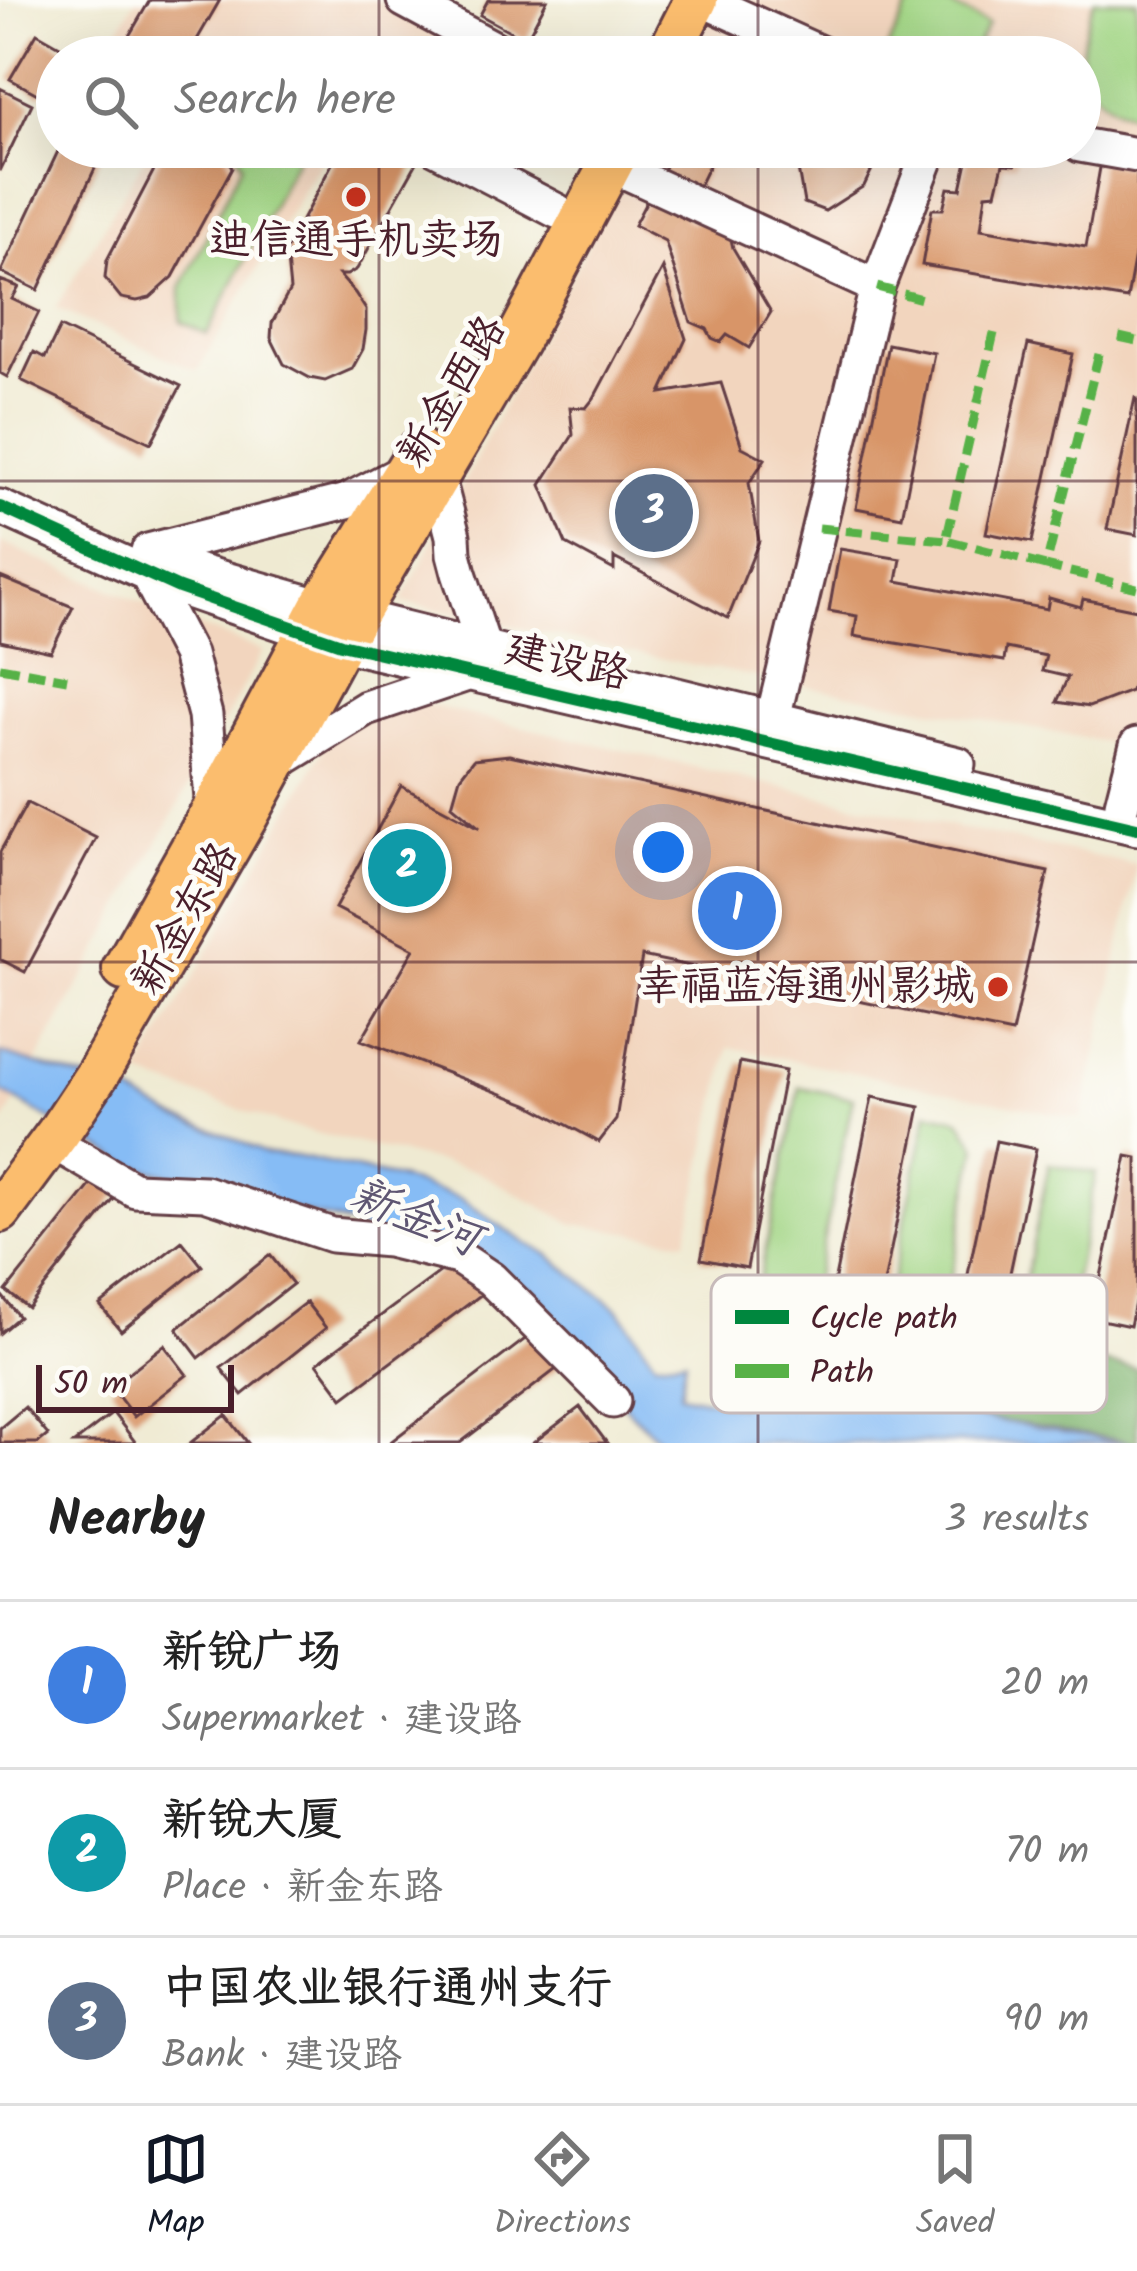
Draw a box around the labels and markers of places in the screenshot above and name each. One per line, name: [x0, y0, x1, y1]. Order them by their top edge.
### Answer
marker: 迪信通手机卖场: [343, 184, 369, 210]
place label: 迪信通手机卖场: [209, 208, 503, 275]
pin: 3: [615, 468, 693, 558]
pin: 2: [368, 823, 446, 913]
pin: 1: [698, 866, 776, 956]
place label: 幸福蓝海通州影城: [638, 954, 974, 1021]
marker: 幸福蓝海通州影城: [985, 974, 1011, 1000]

